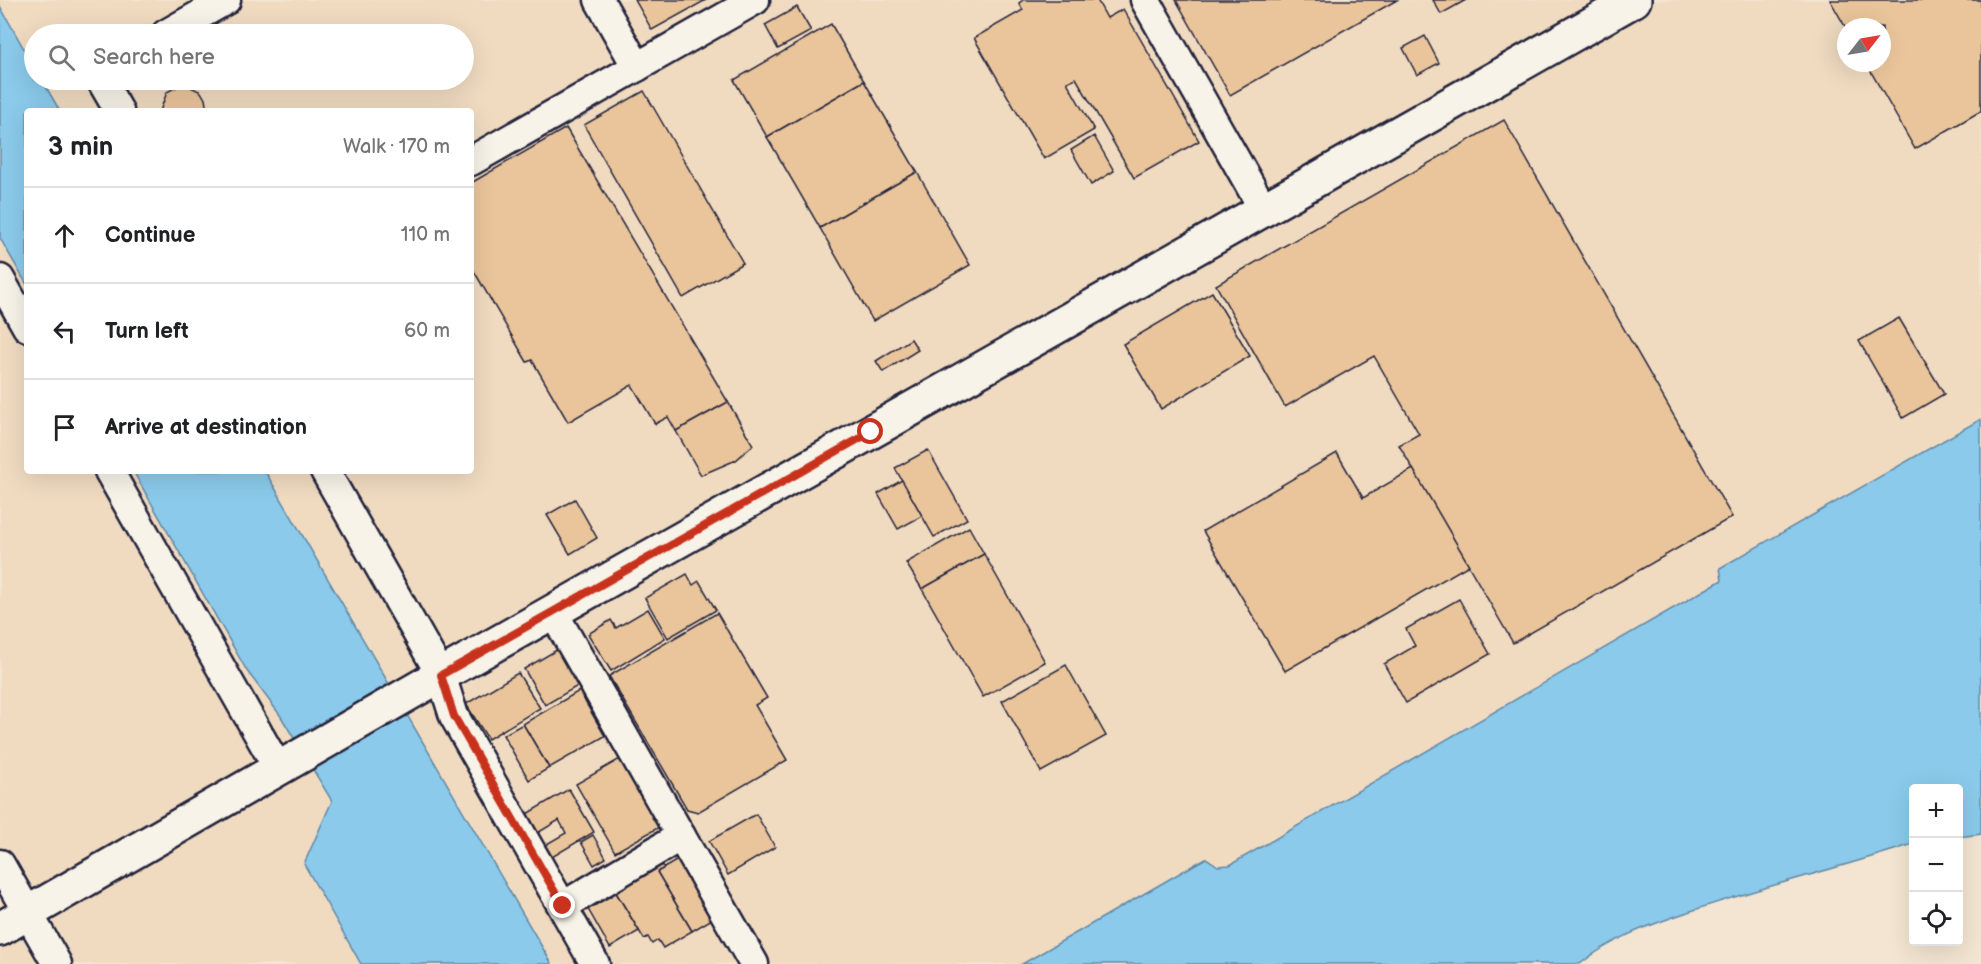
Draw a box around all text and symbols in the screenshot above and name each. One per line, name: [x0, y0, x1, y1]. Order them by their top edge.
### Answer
north arrow: [1837, 18, 1891, 72]
search box: [24, 24, 474, 90]
icon: search: [45, 41, 78, 74]
text: Search here: [93, 44, 215, 71]
text: 3 min: [48, 132, 113, 163]
text: Walk · 170 m: [343, 135, 450, 159]
icon: ahead: [48, 219, 81, 252]
text: Continue: [105, 222, 195, 249]
text: 110 m: [401, 223, 450, 247]
icon: left: [48, 315, 81, 348]
text: Turn left: [105, 318, 189, 345]
text: 60 m: [404, 319, 450, 343]
icon: arrive: [48, 411, 81, 444]
text: Arrive at destination: [105, 414, 307, 441]
route start: [857, 418, 883, 444]
map controls: [1909, 784, 1963, 946]
button: +: [1909, 784, 1963, 838]
button: −: [1909, 838, 1963, 892]
route end: [549, 892, 575, 918]
button: locate: [1909, 892, 1963, 946]

